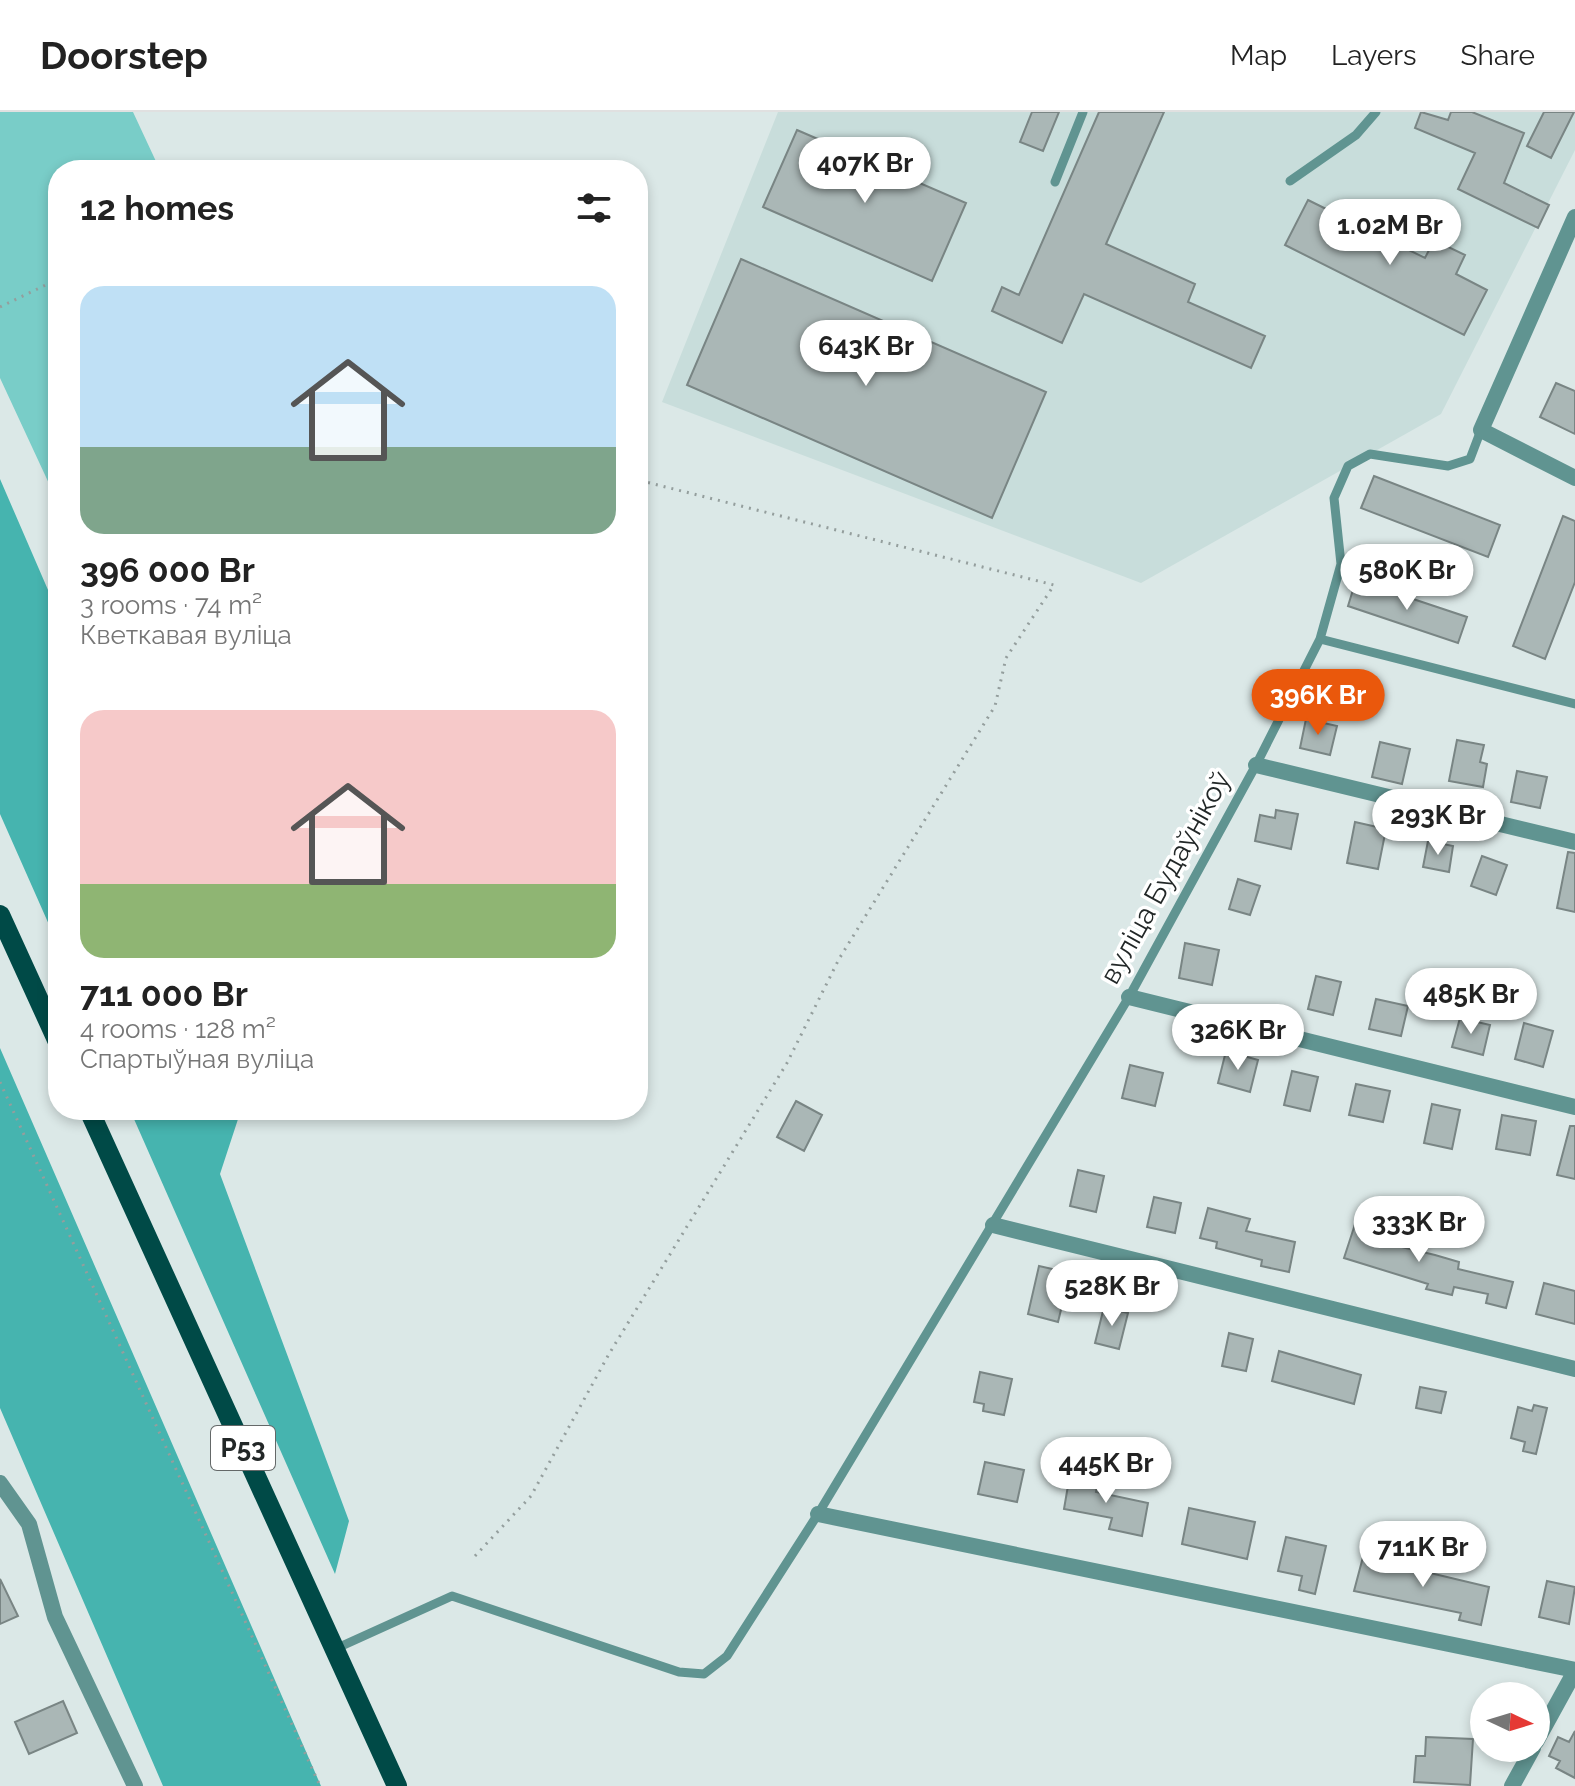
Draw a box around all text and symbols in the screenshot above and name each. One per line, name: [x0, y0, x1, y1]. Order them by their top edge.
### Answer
text: Doorstep: [40, 33, 208, 78]
text: Map: [1230, 39, 1287, 72]
text: Layers: [1331, 39, 1417, 72]
text: Share: [1461, 39, 1535, 72]
pin: 407K Br: [791, 137, 939, 205]
text: 407K Br: [817, 148, 913, 178]
icon: filters: [572, 186, 616, 230]
text: 12 homes: [80, 188, 234, 228]
pin: 1.02M Br: [1307, 199, 1473, 267]
text: 1.02M Br: [1337, 210, 1443, 240]
pin: 643K Br: [792, 320, 940, 388]
text: 643K Br: [818, 331, 914, 361]
icon: home: [276, 338, 420, 482]
pin: 580K Br: [1333, 544, 1481, 612]
text: 396 000 Br: [80, 550, 255, 590]
text: 580K Br: [1358, 555, 1456, 585]
text: 3 rooms · 74 m²: [80, 590, 262, 620]
text: Кветкавая вуліца: [80, 620, 292, 650]
pin: 396K Br: [1244, 669, 1392, 737]
text: 396K Br: [1270, 680, 1366, 710]
icon: home: [276, 762, 420, 906]
street label: вуліца Будаўнікоў: [1093, 765, 1238, 989]
pin: 293K Br: [1364, 789, 1512, 857]
text: 293K Br: [1390, 800, 1486, 830]
pin: 485K Br: [1397, 968, 1545, 1036]
text: 711 000 Br: [80, 974, 248, 1014]
text: 485K Br: [1423, 979, 1519, 1009]
pin: 326K Br: [1164, 1004, 1312, 1072]
text: 4 rooms · 128 m²: [80, 1014, 276, 1044]
text: 326K Br: [1190, 1015, 1286, 1045]
text: Спартыўная вуліца: [80, 1044, 314, 1074]
pin: 333K Br: [1345, 1196, 1493, 1264]
text: 333K Br: [1372, 1207, 1466, 1237]
pin: 528K Br: [1038, 1260, 1186, 1328]
text: 528K Br: [1064, 1271, 1160, 1301]
road number: Р53: [211, 1426, 275, 1470]
pin: 445K Br: [1032, 1437, 1180, 1505]
text: 445K Br: [1058, 1448, 1154, 1478]
pin: 711K Br: [1349, 1521, 1497, 1589]
text: 711K Br: [1377, 1532, 1469, 1562]
north arrow: [1470, 1682, 1550, 1762]
map controls: [1470, 1682, 1550, 1762]

